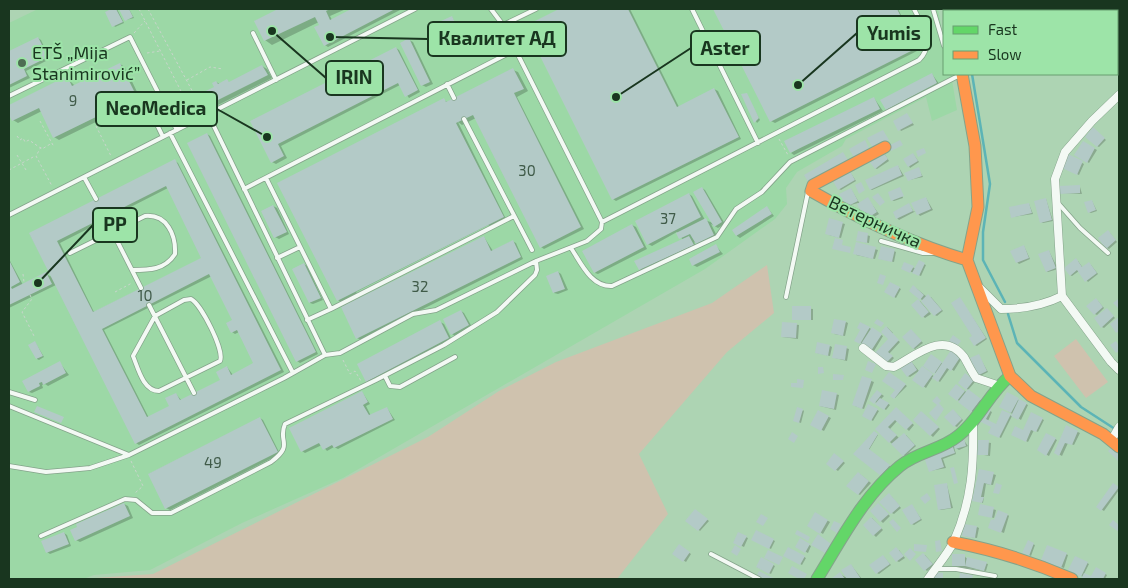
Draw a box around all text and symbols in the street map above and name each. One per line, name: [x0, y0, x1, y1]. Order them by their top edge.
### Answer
legend: [943, 10, 1118, 75]
callout: Yumis: [857, 16, 931, 50]
text: Fast: [988, 20, 1018, 38]
text: Yumis: [867, 21, 921, 44]
callout: Квалитет АД: [428, 22, 566, 56]
text: Квалитет АД: [438, 26, 556, 49]
callout: Aster: [691, 31, 760, 65]
text: Aster: [700, 36, 750, 59]
place label: ETŠ „Mija Stanimirović”: [32, 41, 140, 84]
text: Slow: [988, 45, 1022, 63]
marker: ETŠ „Mija Stanimirović”: [16, 57, 28, 69]
callout: IRIN: [326, 61, 383, 95]
text: IRIN: [335, 65, 373, 88]
house number: 9: [69, 91, 77, 109]
callout: NeoMedica: [96, 92, 217, 126]
text: NeoMedica: [106, 96, 206, 119]
house number: 30: [518, 161, 536, 179]
street label: Ветерничка: [826, 190, 925, 252]
callout: PP: [93, 208, 137, 242]
house number: 37: [660, 209, 676, 227]
text: PP: [103, 212, 127, 235]
house number: 32: [412, 277, 428, 295]
house number: 10: [137, 286, 153, 304]
house number: 49: [204, 453, 222, 471]

